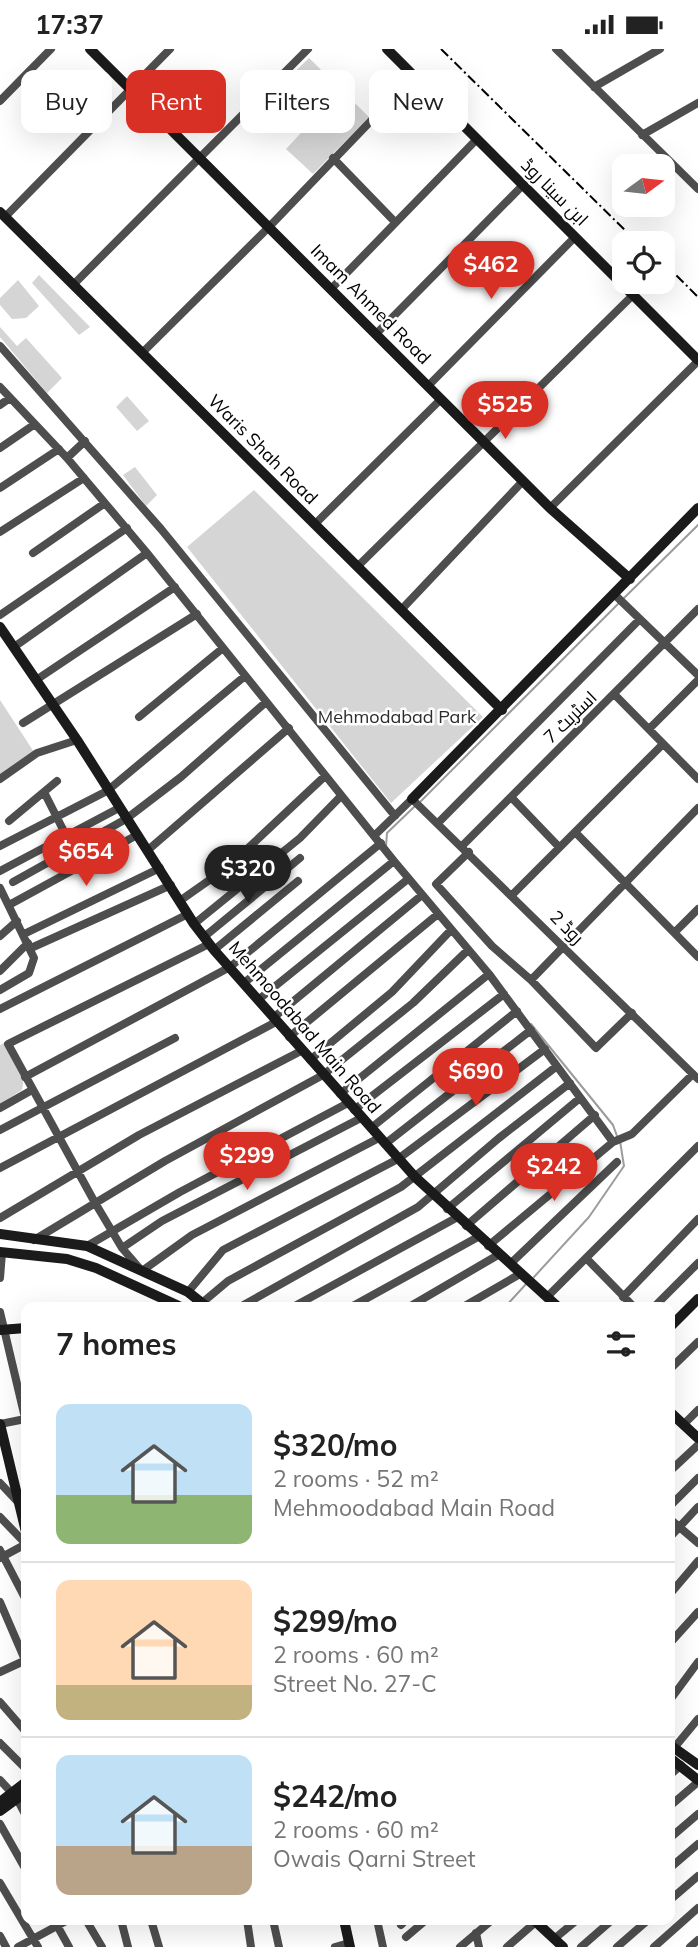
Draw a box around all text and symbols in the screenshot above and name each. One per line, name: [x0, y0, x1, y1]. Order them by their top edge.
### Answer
text: 17:37: [35, 8, 104, 41]
chip: Buy: [21, 70, 112, 133]
chip: Rent: [126, 70, 226, 133]
chip: Filters: [240, 70, 355, 133]
chip: New: [369, 70, 468, 133]
street label: ابن سینا روڈ: [517, 154, 593, 230]
north arrow: [612, 154, 676, 217]
map controls: [612, 154, 675, 294]
button: locate: [612, 231, 675, 294]
street label: Imam Ahmed Road: [306, 239, 436, 369]
pin: $462: [450, 241, 532, 301]
text: $462: [463, 249, 519, 278]
pin: $525: [464, 381, 546, 441]
street label: Waris Shah Road: [203, 389, 323, 509]
text: $525: [477, 389, 533, 418]
street label: اسٹریٹ 7: [538, 686, 602, 748]
park label: Mehmodabad Park: [318, 705, 477, 728]
pin: $654: [45, 829, 127, 888]
text: $654: [58, 836, 114, 865]
pin: $320: [207, 845, 289, 905]
text: $320: [220, 853, 276, 882]
street label: روڈ 2: [545, 905, 589, 949]
street label: Mehmoodabad Main Road: [224, 936, 386, 1118]
pin: $690: [435, 1049, 517, 1108]
text: $690: [448, 1056, 504, 1085]
pin: $299: [206, 1133, 288, 1192]
text: $299: [219, 1140, 275, 1169]
pin: $242: [513, 1143, 595, 1203]
text: $242: [526, 1151, 582, 1180]
text: 7 homes: [56, 1325, 177, 1363]
icon: filters: [602, 1325, 640, 1363]
text: $320/mo: [273, 1426, 397, 1464]
icon: home: [112, 1432, 196, 1516]
text: 2 rooms · 52 m²: [273, 1464, 439, 1493]
text: Mehmoodabad Main Road: [273, 1493, 555, 1522]
text: $299/mo: [273, 1602, 397, 1640]
icon: home: [112, 1608, 196, 1692]
text: 2 rooms · 60 m²: [273, 1640, 439, 1669]
text: Street No. 27-C: [273, 1669, 437, 1698]
text: $242/mo: [273, 1777, 397, 1815]
icon: home: [112, 1783, 196, 1867]
text: 2 rooms · 60 m²: [273, 1815, 439, 1844]
text: Owais Qarni Street: [273, 1844, 476, 1873]

